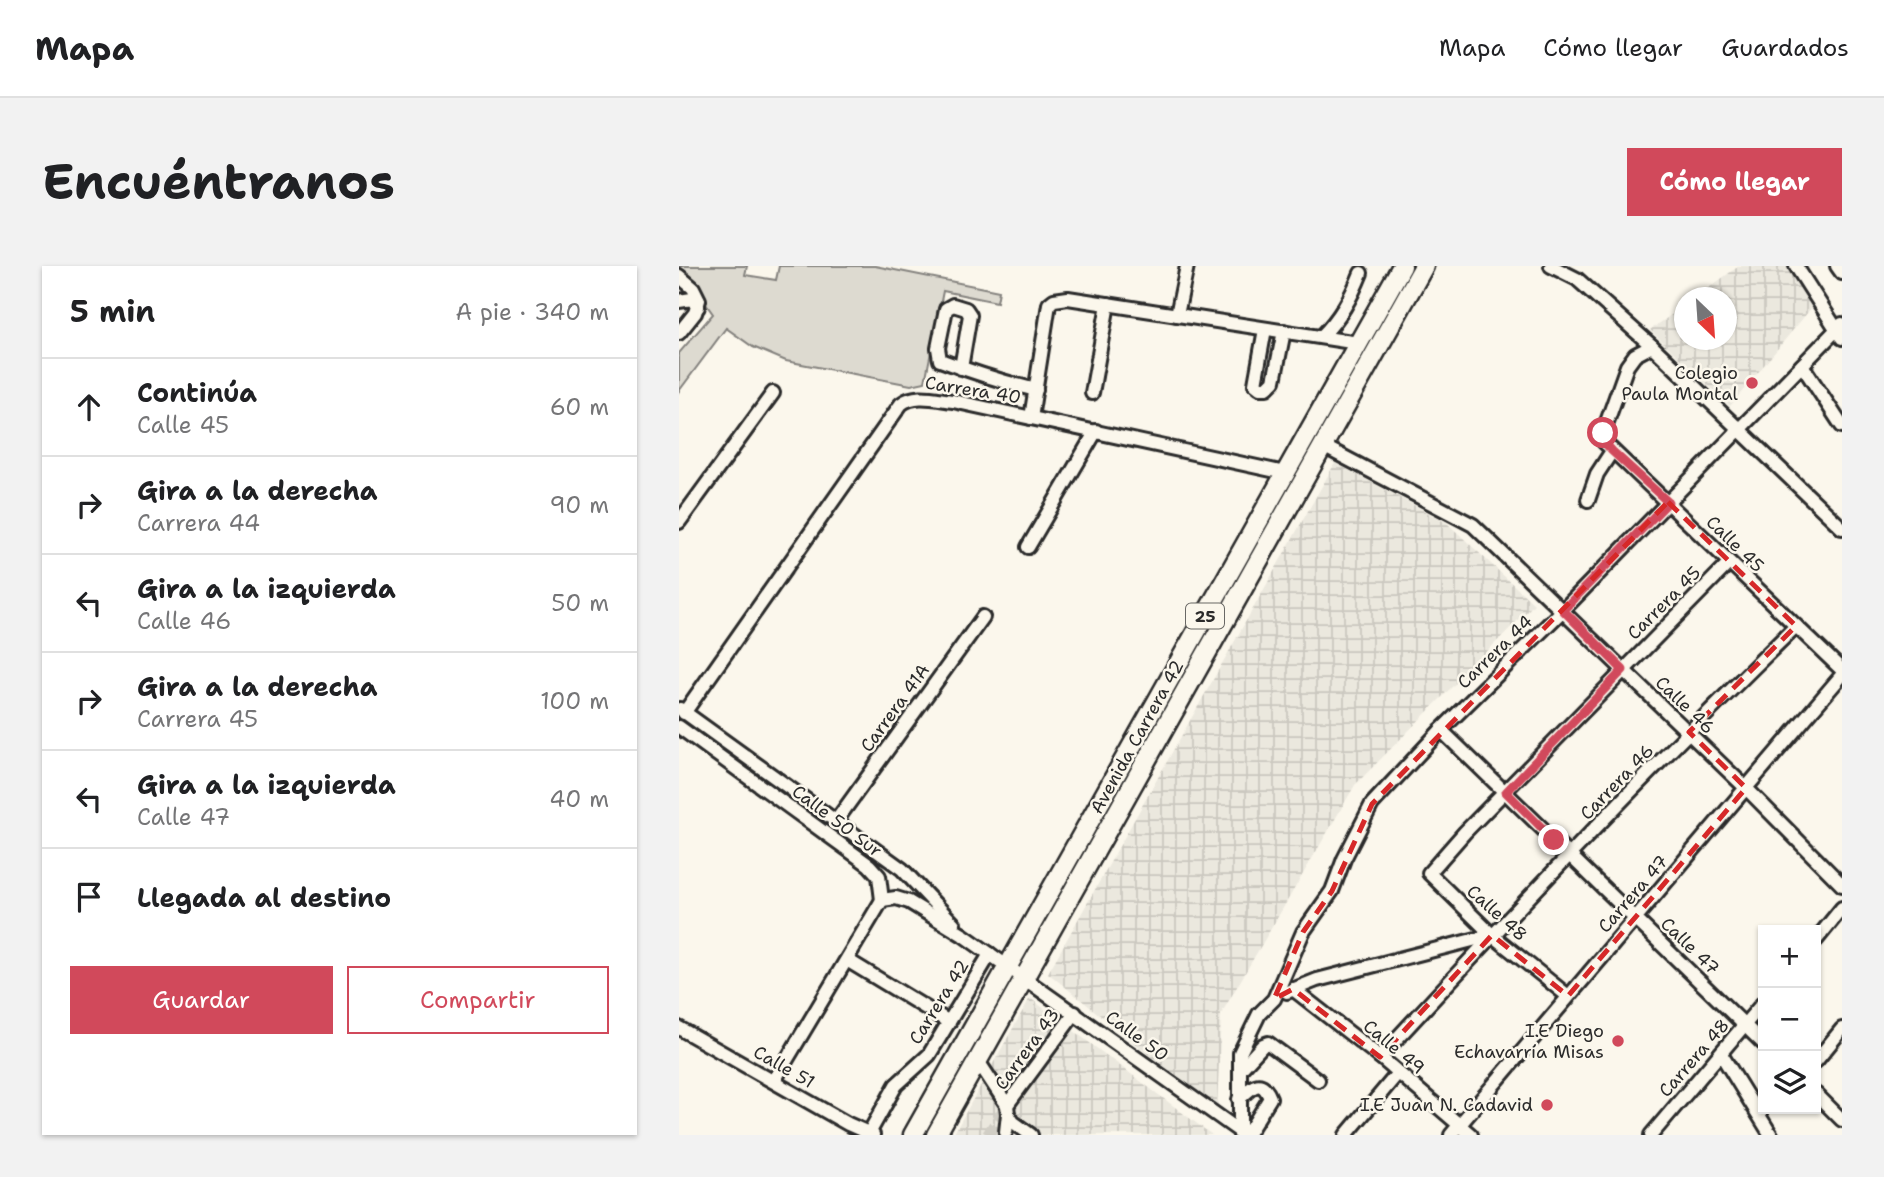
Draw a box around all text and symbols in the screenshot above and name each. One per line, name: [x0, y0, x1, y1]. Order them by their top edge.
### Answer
text: Mapa: [35, 26, 134, 71]
text: Mapa: [1439, 32, 1505, 64]
text: Cómo llegar: [1543, 32, 1683, 64]
text: Guardados: [1721, 32, 1849, 64]
button: Cómo llegar: [1627, 148, 1842, 216]
text: Encuéntranos: [42, 149, 395, 215]
north arrow: [1674, 287, 1737, 350]
text: 5 min: [70, 291, 155, 332]
text: A pie · 340 m: [456, 297, 609, 327]
place label: Colegio Paula Montal: [1621, 361, 1739, 406]
street label: Carrera 40: [923, 371, 1023, 409]
text: Continúa: [137, 375, 257, 410]
marker: Colegio Paula Montal: [1744, 375, 1760, 391]
icon: ahead: [70, 388, 108, 426]
text: 60 m: [550, 392, 609, 422]
text: Calle 45: [137, 410, 229, 440]
route start: [1587, 417, 1618, 448]
text: Gira a la derecha: [137, 473, 378, 508]
icon: right: [70, 486, 108, 524]
text: 90 m: [549, 490, 609, 520]
text: Carrera 44: [137, 508, 260, 538]
street label: Calle 45: [1701, 510, 1769, 578]
street label: Carrera 45: [1622, 561, 1706, 645]
text: Gira a la izquierda: [137, 571, 396, 606]
icon: left: [70, 584, 108, 622]
text: 50 m: [551, 588, 609, 618]
road number: 25: [1186, 604, 1224, 628]
text: Calle 46: [137, 606, 231, 636]
street label: Carrera 44: [1452, 610, 1538, 694]
street label: Avenida Carrera 42: [1085, 656, 1189, 818]
street label: Carrera 41A: [855, 659, 935, 757]
text: Gira a la derecha: [137, 669, 378, 704]
street label: Calle 46: [1650, 671, 1720, 739]
icon: right: [70, 682, 108, 720]
text: 100 m: [540, 686, 609, 716]
text: Carrera 45: [137, 704, 258, 734]
street label: Carrera 46: [1575, 739, 1659, 825]
text: Gira a la izquierda: [137, 767, 396, 802]
street label: Calle 50 Sur: [787, 779, 887, 863]
icon: left: [70, 780, 108, 818]
text: 40 m: [549, 784, 609, 814]
text: Calle 47: [137, 802, 230, 832]
route end: [1538, 824, 1569, 855]
street label: Carrera 47: [1593, 850, 1673, 938]
icon: arrive: [70, 878, 108, 916]
street label: Calle 48: [1462, 879, 1532, 947]
text: Llegada al destino: [137, 880, 391, 915]
street label: Calle 47: [1655, 912, 1725, 980]
map controls: [1758, 925, 1821, 1114]
button: +: [1758, 925, 1821, 988]
street label: Carrera 42: [903, 955, 975, 1049]
button: Guardar: [70, 966, 333, 1034]
button: Compartir: [347, 966, 609, 1034]
button: −: [1758, 988, 1821, 1051]
street label: Carrera 43: [989, 1003, 1065, 1095]
street label: Calle 50: [1101, 1005, 1173, 1067]
street label: Calle 49: [1358, 1014, 1430, 1080]
street label: Carrera 48: [1653, 1014, 1735, 1102]
place label: I.E Diego Echavarría Misas: [1454, 1019, 1604, 1064]
marker: I.E Diego Echavarría Misas: [1610, 1033, 1626, 1049]
street label: Calle 51: [749, 1040, 819, 1094]
button: layers: [1758, 1051, 1821, 1114]
place label: I.E Juan N. Cadavid: [1360, 1093, 1533, 1117]
marker: I.E Juan N. Cadavid: [1539, 1097, 1555, 1113]

